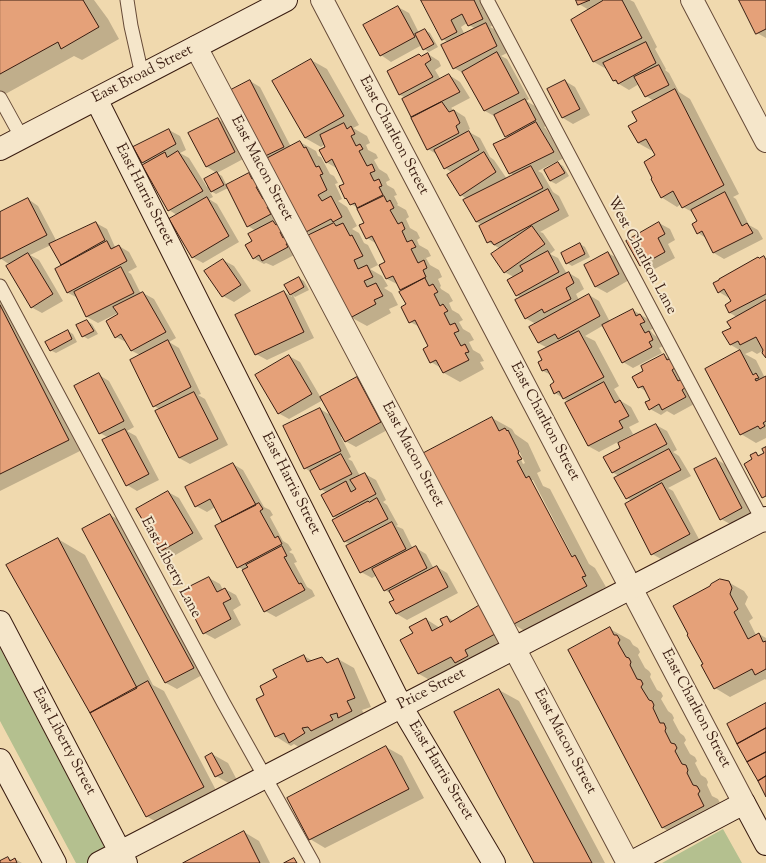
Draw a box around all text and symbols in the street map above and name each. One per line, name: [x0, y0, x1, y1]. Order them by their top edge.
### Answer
street label: East Broad Street: [90, 42, 196, 108]
street label: East Charlton Street: [354, 74, 432, 198]
street label: East Macon Street: [226, 113, 296, 225]
street label: East Harris Street: [111, 141, 177, 249]
street label: West Charlton Lane: [602, 194, 680, 318]
street label: East Charlton Street: [505, 360, 583, 484]
street label: East Macon Street: [377, 399, 447, 511]
street label: East Harris Street: [257, 430, 323, 538]
street label: East Liberty Lane: [136, 514, 204, 622]
street label: East Charlton Street: [656, 647, 734, 771]
street label: Price Street: [395, 665, 469, 715]
street label: East Liberty Street: [27, 685, 99, 799]
street label: East Macon Street: [529, 686, 599, 798]
street label: East Harris Street: [403, 718, 477, 824]

